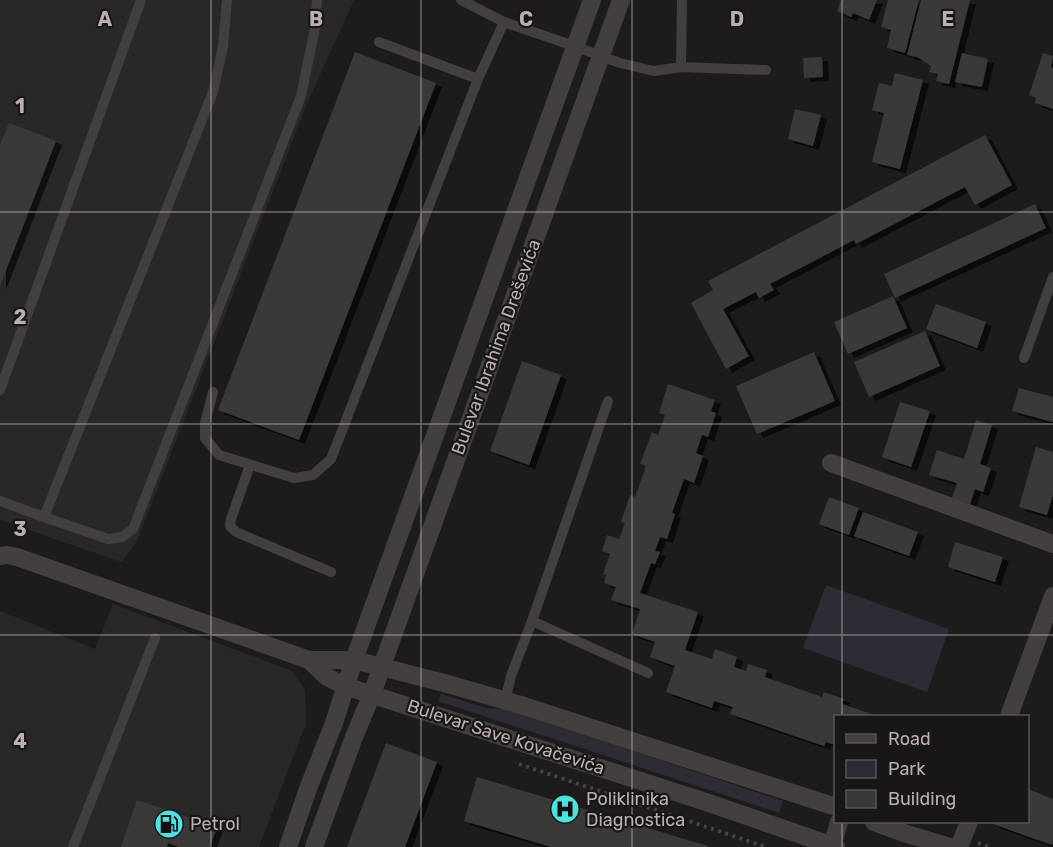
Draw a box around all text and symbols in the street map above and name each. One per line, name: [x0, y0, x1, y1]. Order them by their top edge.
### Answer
text: A: [98, 7, 113, 31]
text: B: [309, 7, 323, 31]
text: C: [519, 7, 533, 31]
text: D: [730, 7, 744, 31]
text: E: [942, 7, 954, 31]
text: 1: [15, 94, 25, 118]
street label: Bulevar Ibrahima Dreševića: [447, 236, 545, 458]
text: 2: [14, 305, 27, 329]
text: 3: [13, 517, 27, 541]
street label: Bulevar Save Kovačevića: [405, 695, 607, 779]
legend: [834, 715, 1029, 823]
text: Road: [888, 728, 931, 750]
text: 4: [13, 729, 27, 753]
text: Park: [888, 758, 926, 780]
place label: Poliklinika Diagnostica: [586, 788, 685, 831]
text: Building: [888, 788, 956, 810]
hospital icon: Poliklinika Diagnostica: [549, 793, 581, 825]
fuel station icon: Petrol: [153, 808, 185, 840]
place label: Petrol: [190, 813, 240, 835]

